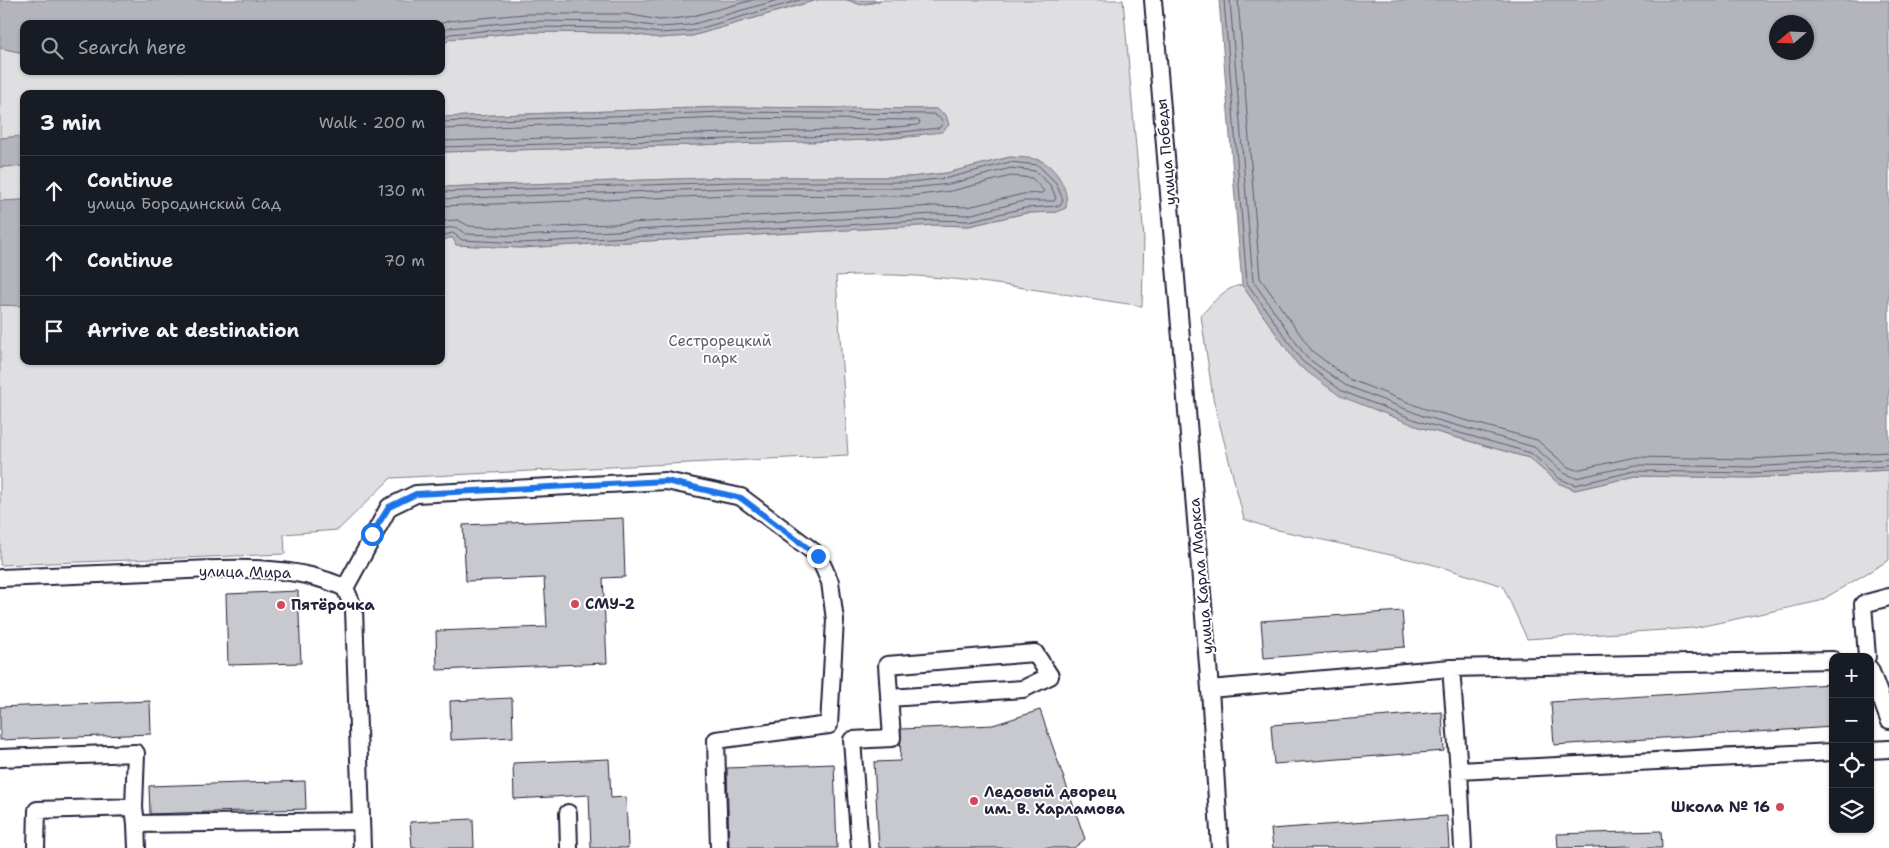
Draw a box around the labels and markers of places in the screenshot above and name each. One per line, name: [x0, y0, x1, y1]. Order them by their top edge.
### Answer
place label: СМУ-2: [585, 594, 636, 614]
place label: Пятёрочка: [291, 595, 375, 615]
marker: СМУ-2: [569, 598, 581, 610]
marker: Пятёрочка: [275, 599, 287, 611]
place label: Ледовый дворец им. В. Харламова: [984, 782, 1125, 819]
marker: Ледовый дворец им. В. Харламова: [968, 795, 980, 807]
place label: Школа № 16: [1671, 797, 1770, 817]
marker: Школа № 16: [1774, 801, 1786, 813]

